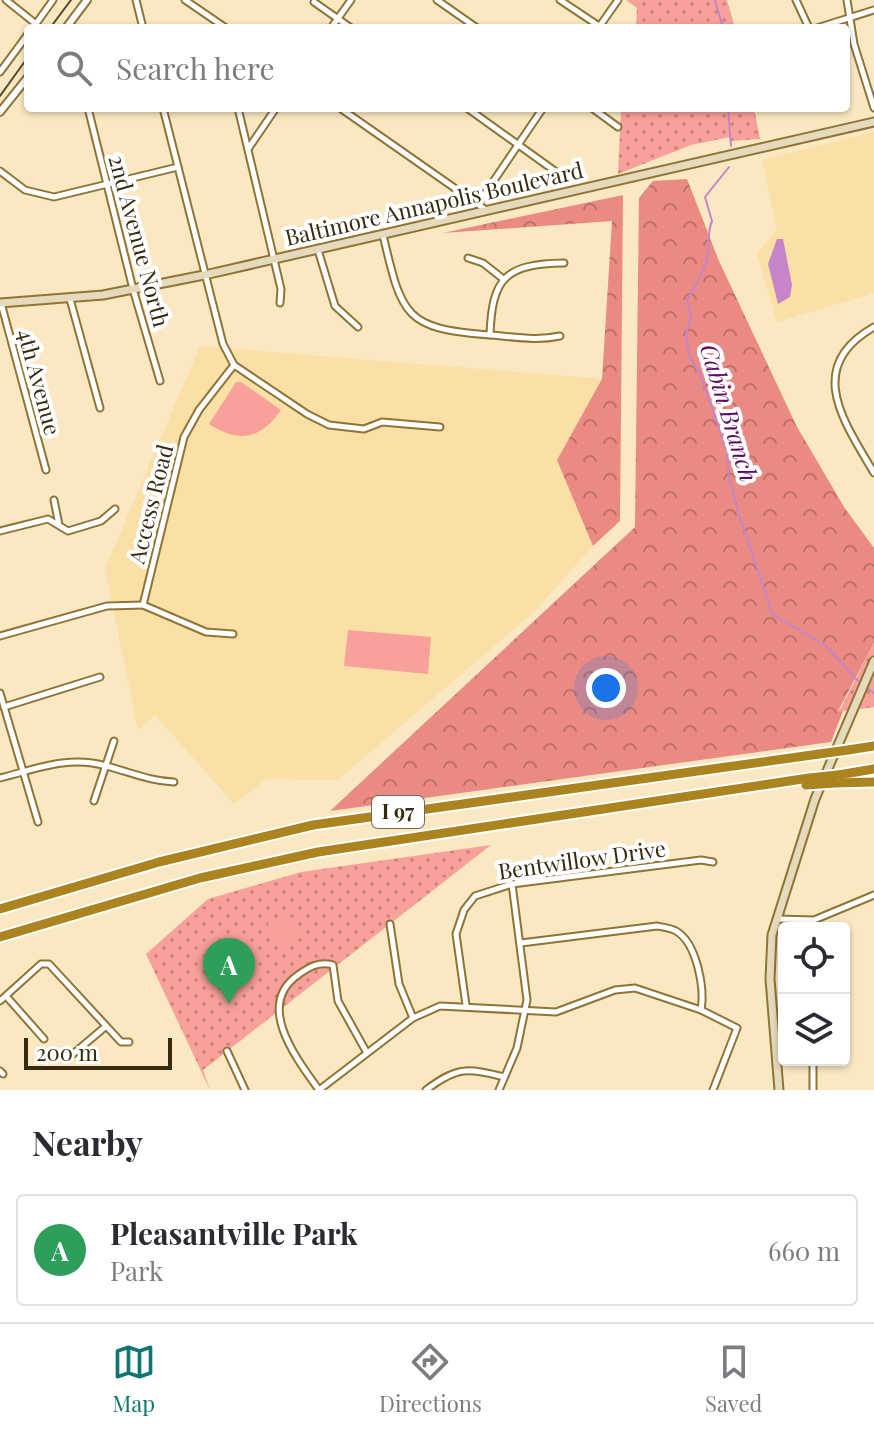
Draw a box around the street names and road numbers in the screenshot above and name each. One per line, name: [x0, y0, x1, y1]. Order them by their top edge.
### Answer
street label: 2nd Avenue North: [103, 151, 177, 330]
street label: Baltimore Annapolis Boulevard: [282, 154, 586, 252]
street label: 4th Avenue: [11, 325, 69, 438]
street label: Access Road: [121, 441, 179, 567]
road number: I 97: [372, 796, 424, 828]
street label: Bentwillow Drive: [496, 832, 668, 886]

